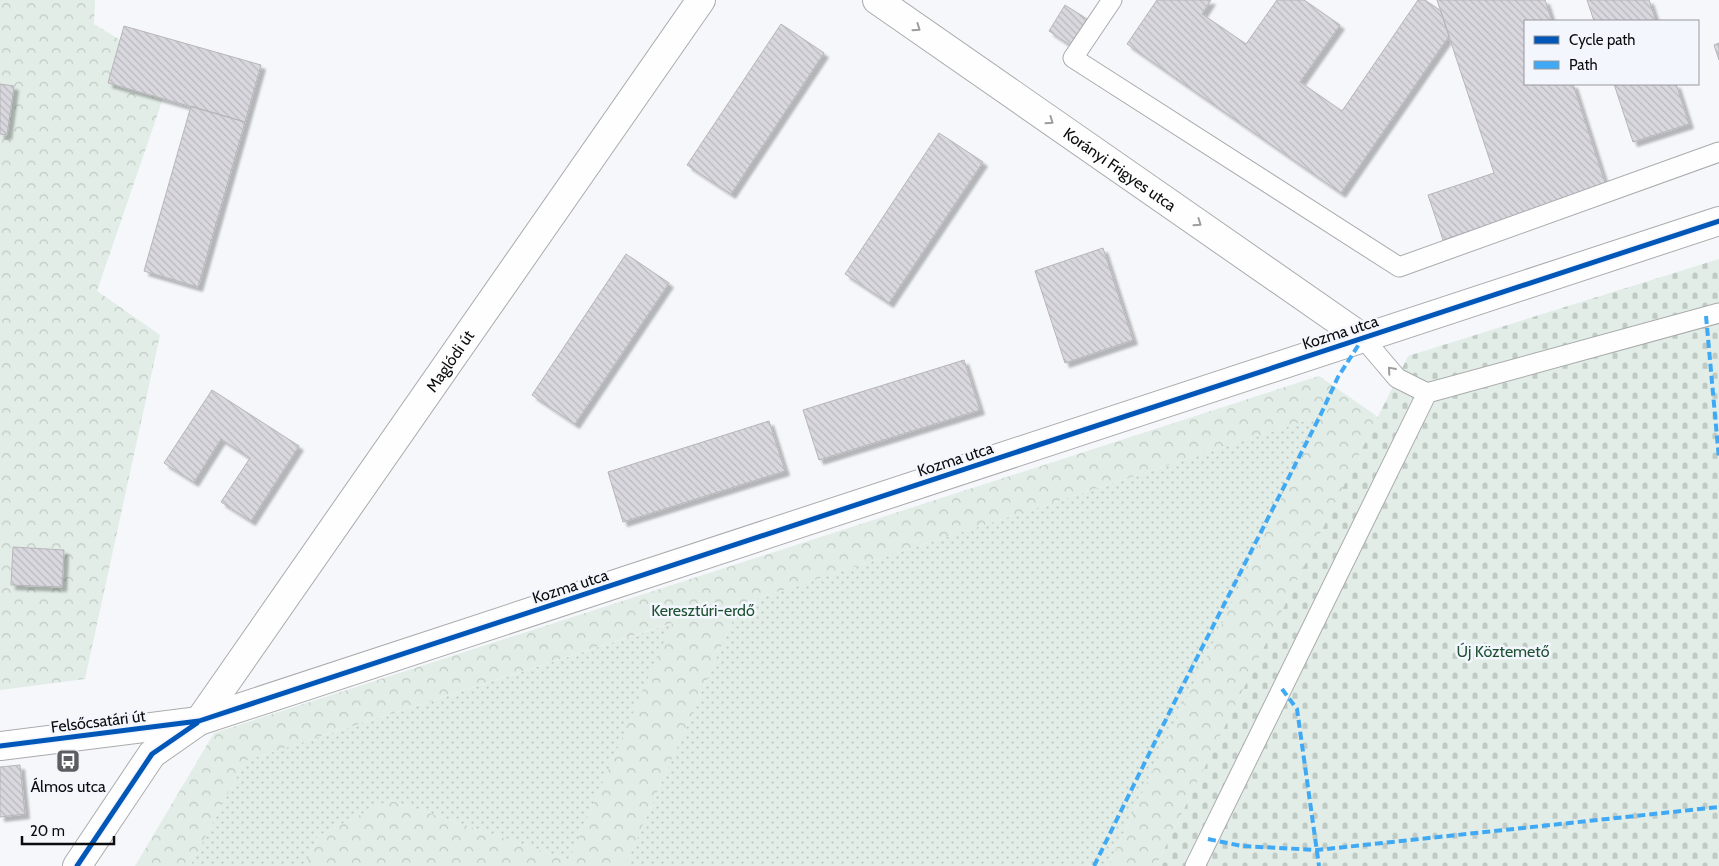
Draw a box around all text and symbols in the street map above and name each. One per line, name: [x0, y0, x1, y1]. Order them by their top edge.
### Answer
legend: [1524, 20, 1699, 85]
one-way arrow: [911, 22, 921, 31]
text: Cycle path: [1569, 31, 1635, 49]
text: Path: [1569, 56, 1598, 74]
one-way arrow: [1045, 115, 1054, 124]
street label: Korányi Frigyes utca: [1060, 124, 1180, 215]
one-way arrow: [1192, 217, 1202, 226]
street label: Kozma utca: [1300, 311, 1381, 354]
street label: Maglódi út: [422, 326, 478, 396]
one-way arrow: [1387, 367, 1396, 376]
street label: Kozma utca: [915, 438, 996, 481]
street label: Kozma utca: [530, 565, 611, 608]
park label: Keresztúri-erdő: [651, 601, 755, 620]
park label: Új Köztemető: [1457, 642, 1550, 661]
street label: Felsőcsatári út: [50, 706, 147, 737]
bus stop icon: Álmos utca: [55, 748, 81, 774]
place label: Álmos utca: [30, 777, 106, 796]
scale bar: [22, 814, 115, 846]
text: 20 m: [30, 822, 65, 840]

